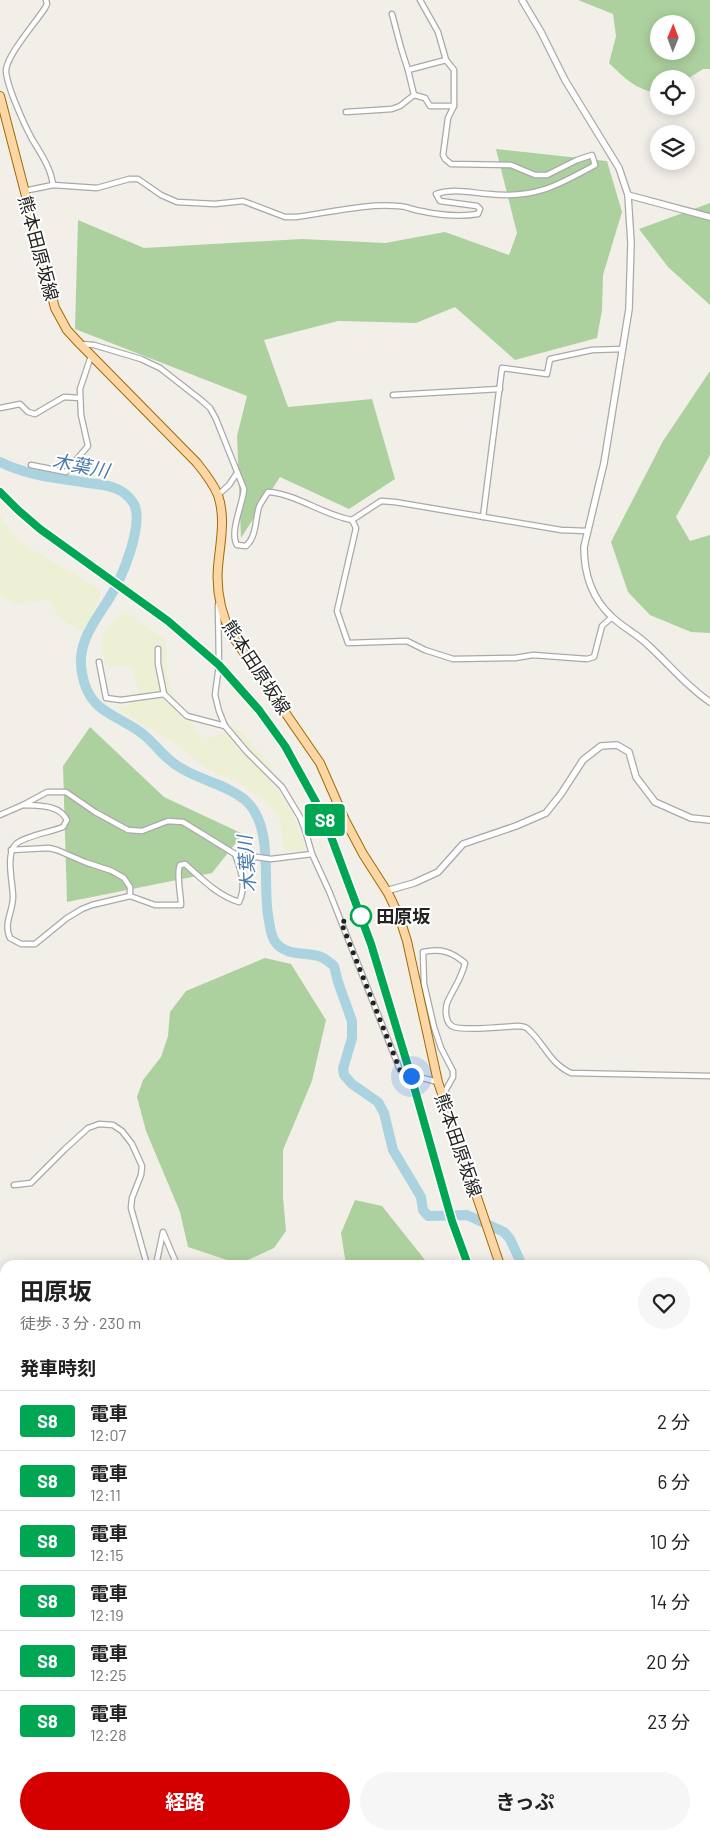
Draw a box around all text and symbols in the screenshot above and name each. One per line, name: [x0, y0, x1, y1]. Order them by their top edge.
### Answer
north arrow: [650, 15, 695, 60]
map controls: [650, 15, 695, 170]
button: locate: [650, 70, 695, 115]
button: layers: [650, 125, 695, 170]
street label: 熊本田原坂線: [14, 193, 64, 303]
water label: 木葉川: [51, 448, 113, 482]
street label: 熊本田原坂線: [218, 616, 296, 718]
line badge: S8: [302, 804, 348, 836]
text: S8: [315, 809, 335, 831]
water label: 木葉川: [232, 833, 259, 893]
marker: 田原坂: [350, 905, 372, 927]
place label: 田原坂: [376, 905, 431, 927]
your location: [399, 1064, 424, 1089]
street label: 熊本田原坂線: [431, 1090, 487, 1200]
text: 田原坂: [20, 1276, 92, 1305]
button: heart: [638, 1277, 690, 1329]
text: 徒歩 · 3 分 · 230 m: [20, 1313, 141, 1332]
text: 発車時刻: [20, 1356, 96, 1379]
text: 電車: [90, 1401, 128, 1424]
text: S8: [37, 1410, 58, 1432]
text: 2 分: [657, 1410, 690, 1433]
text: 12:07: [90, 1425, 126, 1444]
text: 電車: [90, 1461, 128, 1484]
text: S8: [37, 1470, 58, 1492]
text: 6 分: [657, 1470, 690, 1493]
text: 12:11: [90, 1485, 121, 1504]
text: 電車: [90, 1521, 128, 1544]
text: S8: [37, 1530, 58, 1552]
text: 10 分: [650, 1530, 690, 1553]
text: 12:15: [90, 1545, 123, 1564]
text: 電車: [90, 1581, 128, 1604]
text: S8: [37, 1590, 58, 1612]
text: 14 分: [650, 1590, 690, 1613]
text: 12:19: [90, 1605, 124, 1624]
text: 電車: [90, 1641, 128, 1664]
text: S8: [37, 1650, 58, 1672]
text: 20 分: [646, 1650, 690, 1673]
text: 12:25: [90, 1665, 126, 1684]
text: 電車: [90, 1701, 128, 1724]
text: S8: [37, 1710, 58, 1732]
text: 23 分: [647, 1710, 690, 1733]
text: 12:28: [90, 1725, 127, 1744]
button: 経路: [20, 1772, 350, 1830]
button: きっぷ: [360, 1772, 690, 1830]

